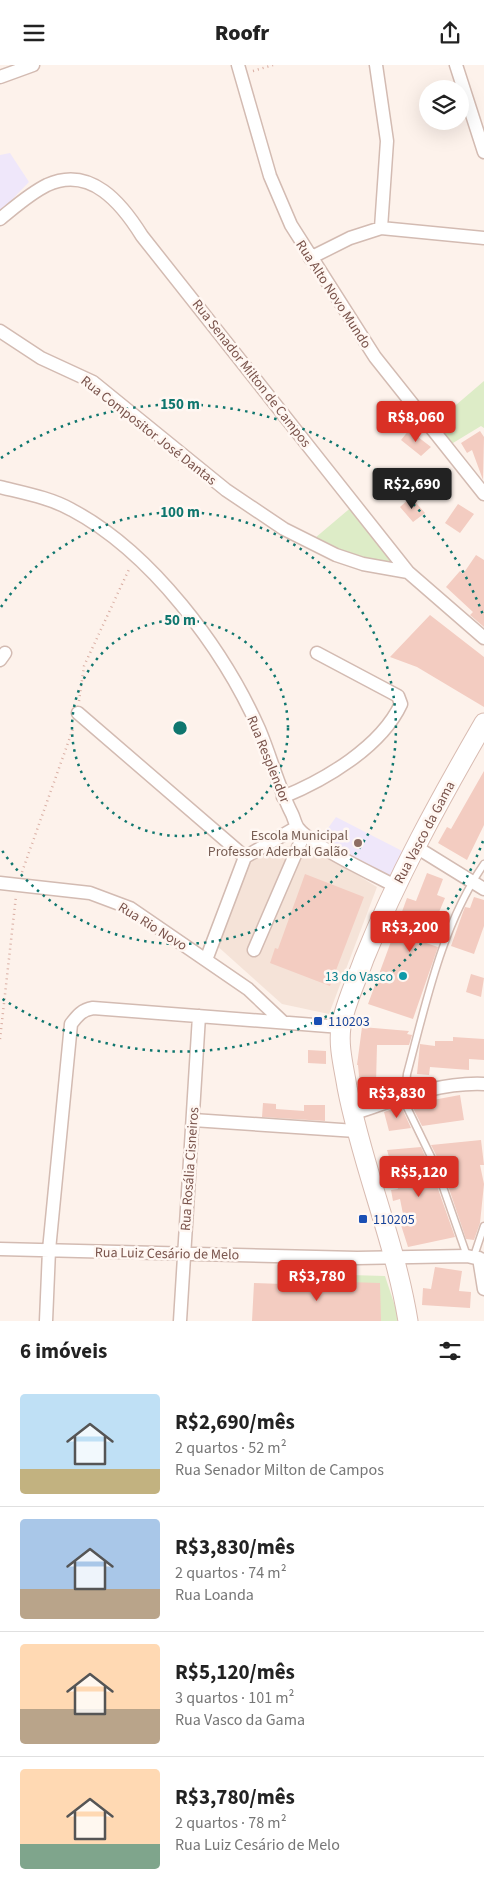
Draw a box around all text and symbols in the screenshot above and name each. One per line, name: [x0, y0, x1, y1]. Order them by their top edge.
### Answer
text: Roofr: [215, 17, 269, 49]
icon: menu: [20, 19, 48, 47]
icon: share: [436, 19, 464, 47]
map controls: [419, 80, 469, 130]
button: layers: [419, 80, 469, 130]
street label: Rua Alto Novo Mundo: [291, 236, 376, 353]
street label: Rua Senador Milton de Campos: [187, 295, 315, 452]
street label: Rua Compositor José Dantas: [76, 371, 221, 490]
text: 150 m: [160, 394, 200, 415]
pin: R$8,060: [370, 401, 462, 443]
text: R$8,060: [388, 406, 444, 428]
pin: R$2,690: [366, 467, 458, 510]
text: R$2,690: [384, 473, 440, 495]
text: 100 m: [160, 502, 200, 523]
text: 50 m: [164, 610, 196, 631]
street label: Rua Resplendor: [242, 713, 295, 806]
centre of rings: [171, 719, 189, 737]
street label: Rua Vasco da Gama: [389, 778, 460, 887]
place label: Escola Municipal Professor Aderbal Galão: [208, 826, 348, 862]
marker: Escola Municipal Professor Aderbal Galão: [352, 837, 364, 849]
street label: Rua Rio Novo: [114, 898, 191, 956]
pin: R$3,200: [364, 911, 456, 953]
text: R$3,200: [382, 916, 438, 938]
place label: 13 do Vasco: [325, 967, 393, 987]
marker: 13 do Vasco: [397, 970, 409, 982]
place label: 110203: [328, 1012, 370, 1032]
marker: 110203: [312, 1015, 324, 1027]
pin: R$3,830: [351, 1077, 443, 1119]
text: R$3,830: [369, 1082, 425, 1104]
street label: Rua Rosália Cisneiros: [176, 1106, 204, 1232]
pin: R$5,120: [373, 1155, 465, 1198]
text: R$5,120: [391, 1161, 447, 1183]
place label: 110205: [373, 1210, 415, 1230]
marker: 110205: [357, 1213, 369, 1225]
street label: Rua Luiz Cesário de Melo: [95, 1243, 239, 1265]
pin: R$3,780: [271, 1259, 363, 1302]
text: R$3,780: [289, 1265, 345, 1287]
text: 6 imóveis: [20, 1336, 107, 1366]
icon: filters: [436, 1337, 464, 1365]
text: R$2,690/mês: [175, 1407, 295, 1437]
icon: home: [60, 1414, 120, 1474]
text: 2 quartos · 52 m²: [175, 1437, 287, 1459]
text: Rua Senador Milton de Campos: [175, 1459, 384, 1481]
text: R$3,830/mês: [175, 1532, 295, 1562]
icon: home: [60, 1539, 120, 1599]
text: 2 quartos · 74 m²: [175, 1562, 287, 1584]
text: Rua Loanda: [175, 1584, 254, 1606]
text: R$5,120/mês: [175, 1657, 295, 1687]
icon: home: [60, 1664, 120, 1724]
text: 3 quartos · 101 m²: [175, 1687, 294, 1709]
text: Rua Vasco da Gama: [175, 1709, 305, 1731]
text: R$3,780/mês: [175, 1782, 295, 1812]
icon: home: [60, 1789, 120, 1849]
text: 2 quartos · 78 m²: [175, 1812, 287, 1834]
text: Rua Luiz Cesário de Melo: [175, 1834, 340, 1856]

